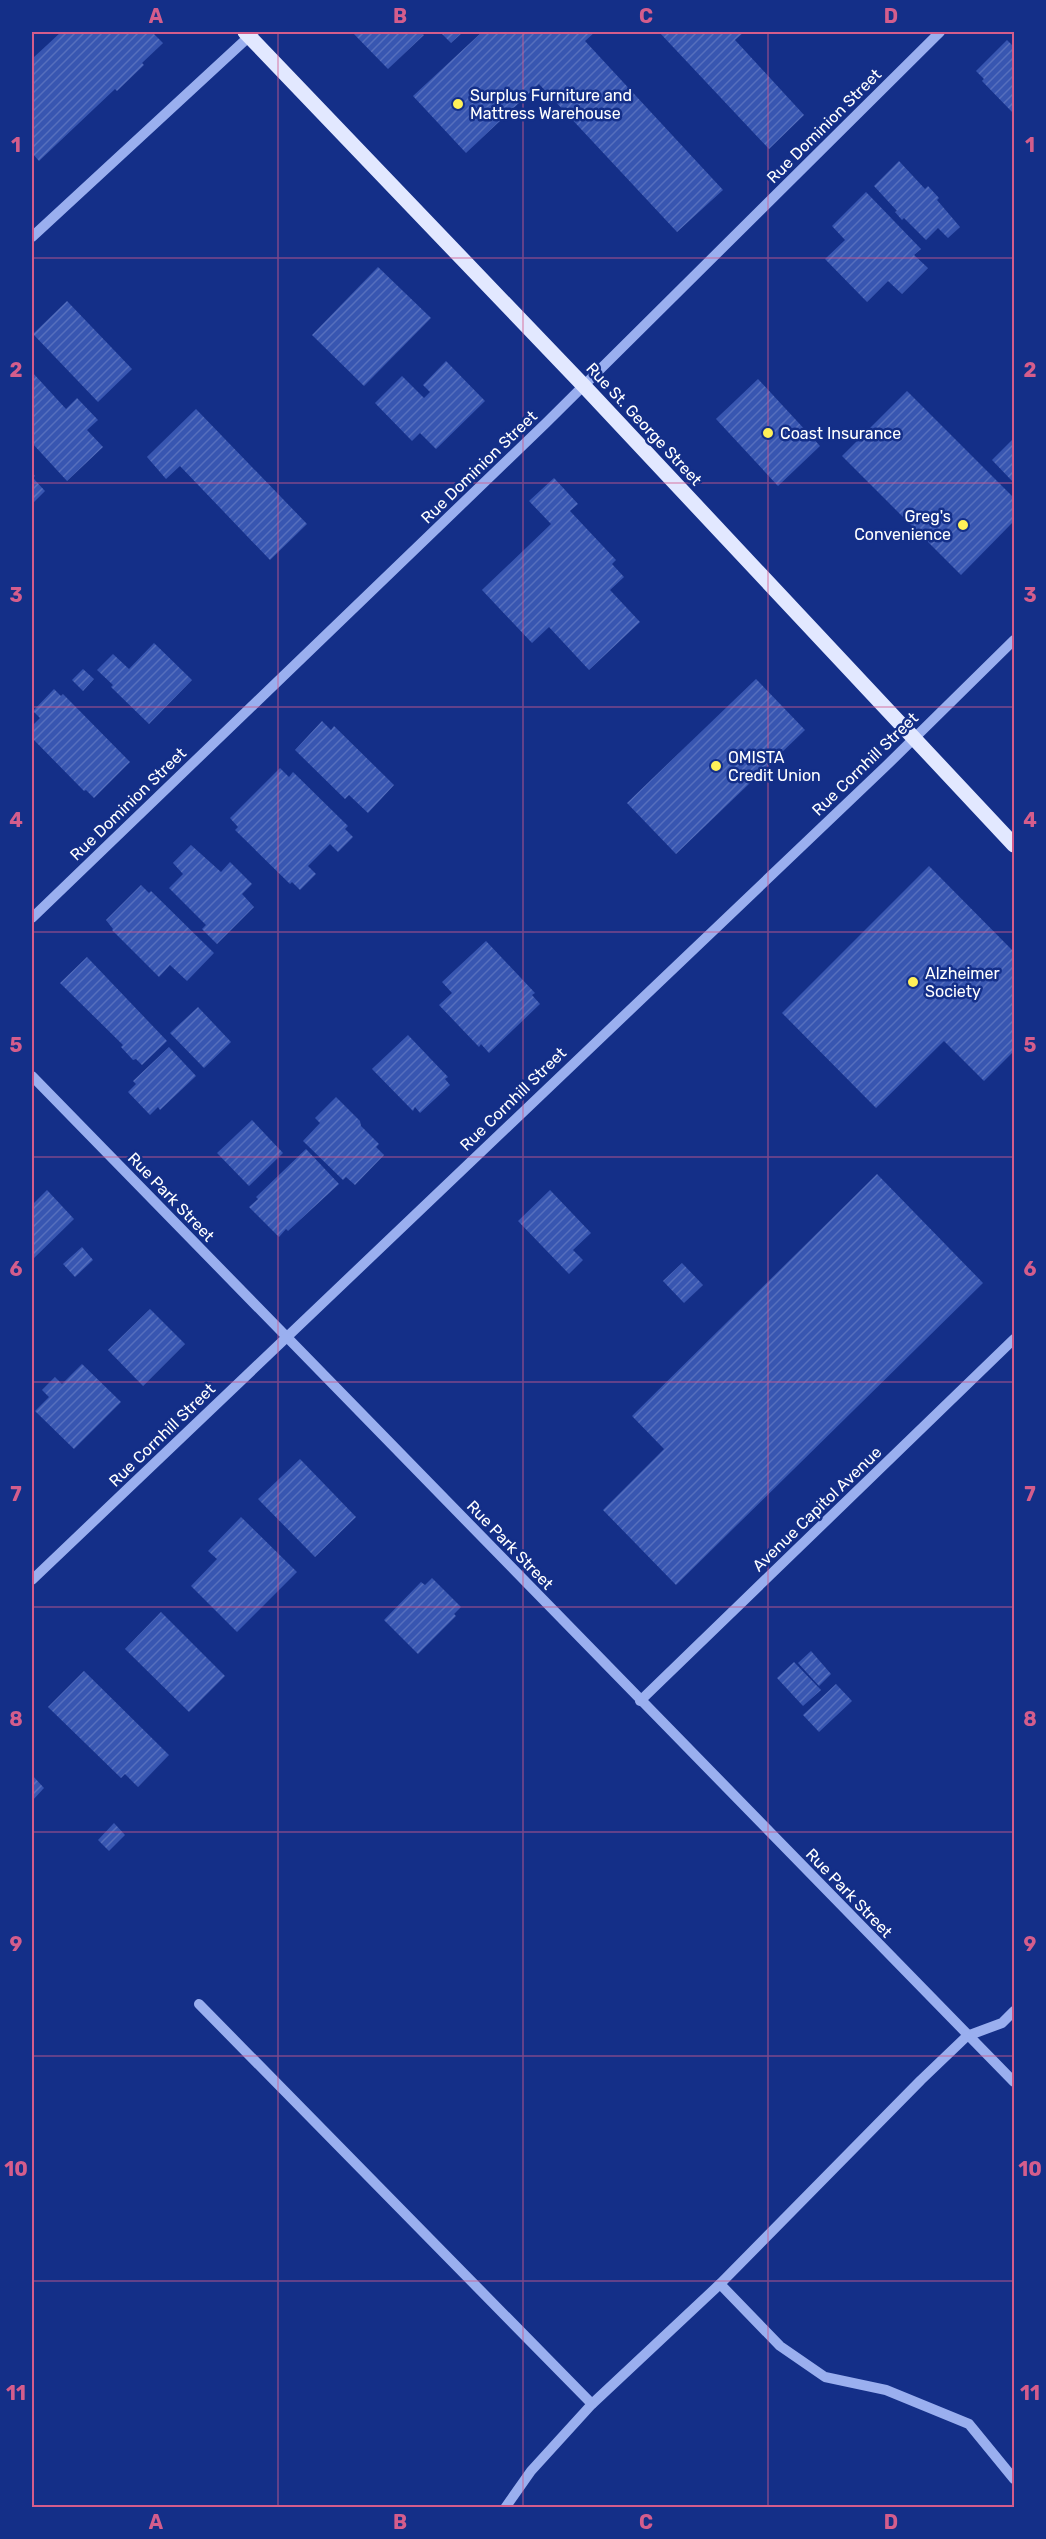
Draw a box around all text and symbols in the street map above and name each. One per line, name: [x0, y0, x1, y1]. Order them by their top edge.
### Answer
text: A: [149, 4, 164, 28]
text: B: [393, 4, 407, 28]
text: C: [639, 4, 653, 28]
text: D: [884, 4, 898, 28]
street label: Rue Dominion Street: [763, 65, 885, 187]
place label: Surplus Furniture and Mattress Warehouse: [470, 86, 632, 123]
marker: Surplus Furniture and Mattress Warehouse: [451, 97, 465, 111]
text: 1: [11, 133, 21, 157]
text: 1: [1025, 133, 1035, 157]
text: 2: [10, 358, 23, 382]
text: 2: [1024, 358, 1037, 382]
street label: Rue St. George Street: [582, 359, 706, 489]
street label: Rue Dominion Street: [417, 407, 541, 527]
place label: Coast Insurance: [780, 424, 901, 443]
marker: Coast Insurance: [761, 426, 775, 440]
place label: Greg's Convenience: [854, 507, 951, 544]
marker: Greg's Convenience: [956, 518, 970, 532]
text: 3: [9, 583, 23, 607]
text: 3: [1023, 583, 1037, 607]
street label: Rue Cornhill Street: [808, 708, 922, 820]
street label: Rue Dominion Street: [66, 744, 190, 864]
place label: OMISTA Credit Union: [728, 748, 821, 785]
marker: OMISTA Credit Union: [709, 759, 723, 773]
text: 4: [9, 808, 23, 832]
text: 4: [1023, 808, 1037, 832]
place label: Alzheimer Society: [925, 964, 1000, 1001]
marker: Alzheimer Society: [906, 975, 920, 989]
text: 5: [10, 1033, 23, 1057]
text: 5: [1024, 1033, 1037, 1057]
street label: Rue Cornhill Street: [456, 1043, 570, 1155]
street label: Rue Park Street: [124, 1149, 218, 1245]
text: 6: [9, 1257, 23, 1281]
text: 6: [1023, 1257, 1037, 1281]
street label: Rue Cornhill Street: [105, 1379, 219, 1491]
street label: Avenue Capitol Avenue: [749, 1443, 885, 1575]
text: 7: [10, 1482, 22, 1506]
text: 7: [1024, 1482, 1036, 1506]
street label: Rue Park Street: [463, 1497, 557, 1593]
text: 8: [9, 1707, 23, 1731]
text: 8: [1023, 1707, 1037, 1731]
street label: Rue Park Street: [802, 1845, 896, 1941]
text: 9: [10, 1932, 23, 1956]
text: 9: [1024, 1932, 1037, 1956]
text: 10: [4, 2157, 28, 2181]
text: 10: [1018, 2157, 1042, 2181]
text: 11: [6, 2381, 26, 2405]
text: 11: [1020, 2381, 1040, 2405]
text: A: [149, 2510, 164, 2534]
text: B: [393, 2510, 407, 2534]
text: C: [639, 2510, 653, 2534]
text: D: [884, 2510, 898, 2534]

